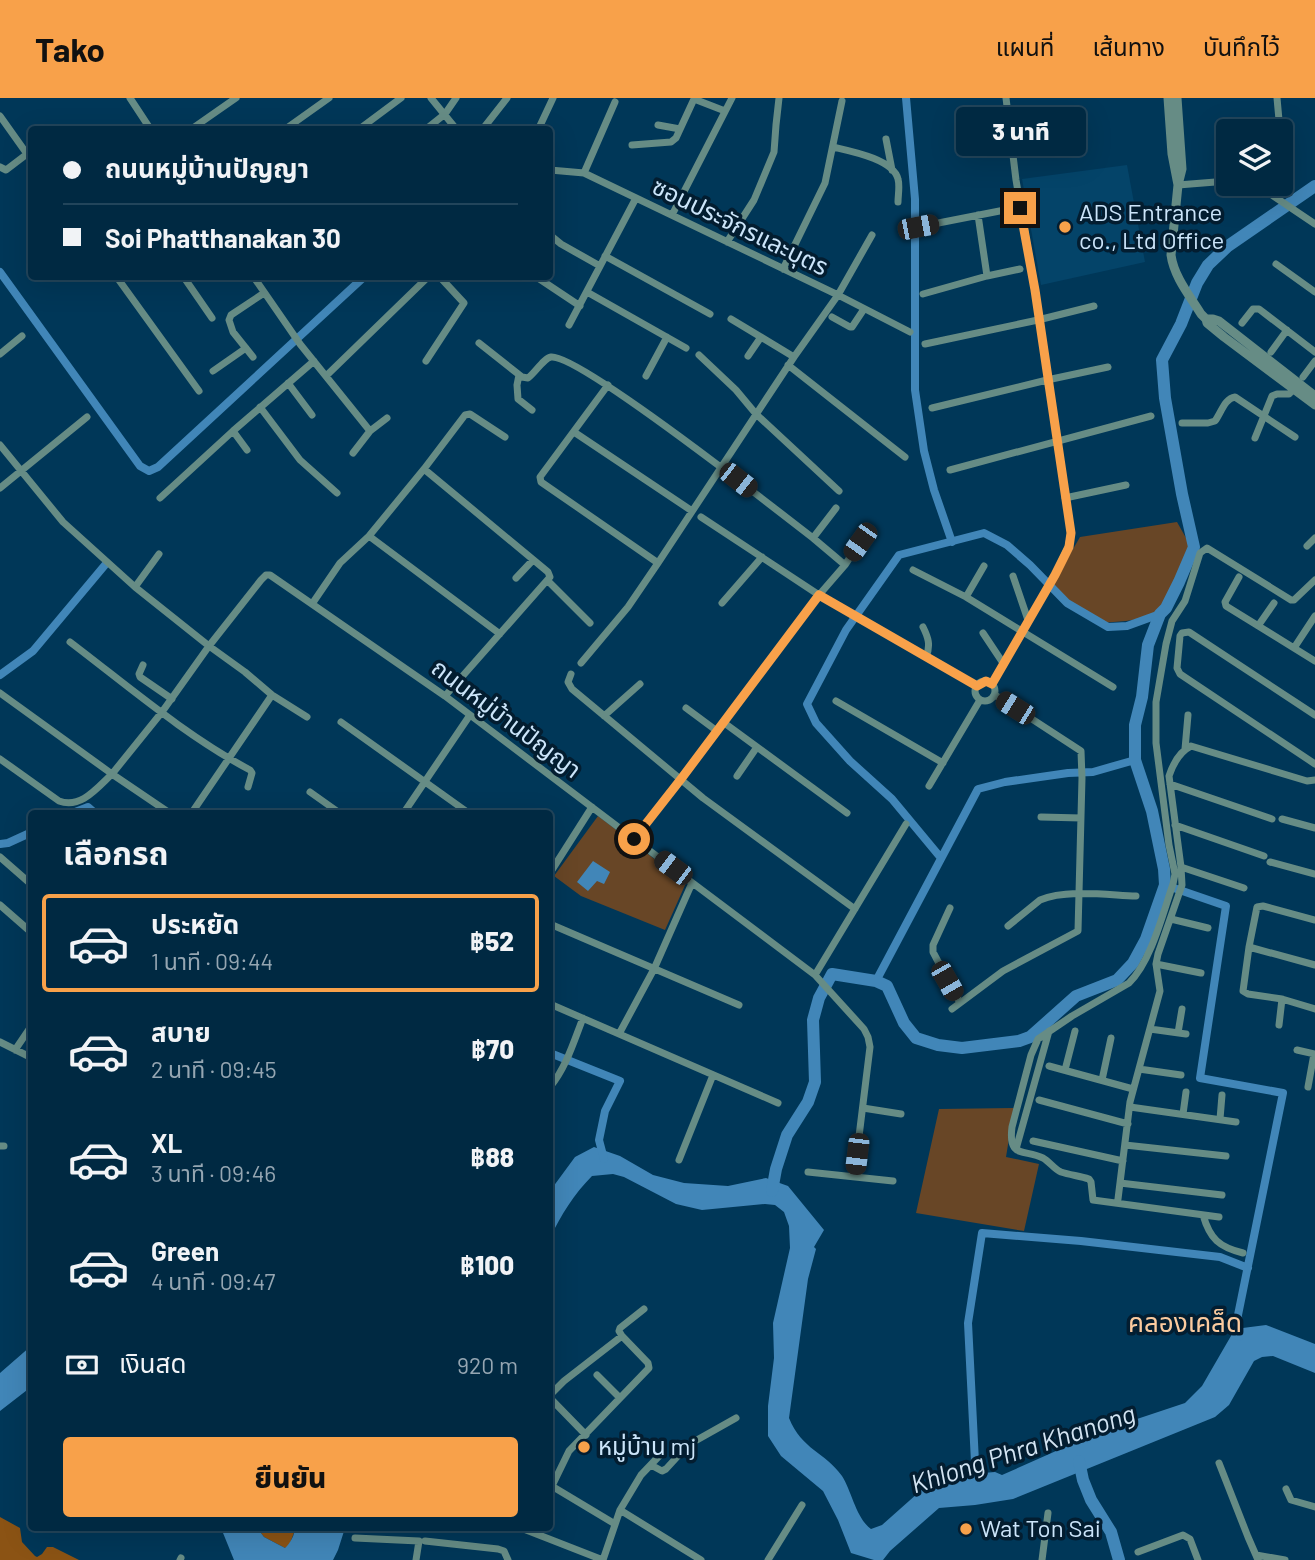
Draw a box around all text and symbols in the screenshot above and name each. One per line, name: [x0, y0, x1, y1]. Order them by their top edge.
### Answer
text: Tako: [35, 29, 105, 69]
text: แผนที่: [996, 32, 1054, 61]
text: เส้นทาง: [1092, 32, 1165, 61]
text: บันทึกไว้: [1203, 32, 1280, 61]
callout: 3 นาที: [955, 106, 1085, 155]
text: 3 นาที: [992, 117, 1050, 145]
map controls: [1216, 119, 1293, 196]
button: layers: [1216, 119, 1293, 196]
text: ถนนหมู่บ้านปัญญา: [105, 152, 309, 183]
street label: ซอนประจักรและบุตร: [647, 171, 833, 283]
route end: [1004, 192, 1036, 224]
place label: ADS Entrance co., Ltd Office: [1079, 197, 1224, 254]
car: [896, 213, 941, 241]
marker: ADS Entrance co., Ltd Office: [1057, 219, 1073, 235]
text: Soi Phatthanakan 30: [105, 222, 341, 253]
car: [715, 459, 762, 501]
car: [840, 519, 881, 565]
street label: ถนนหมู่บ้านปัญญา: [425, 652, 587, 785]
car: [992, 688, 1039, 728]
route start: [618, 823, 650, 855]
text: เลือกรถ: [63, 833, 168, 871]
car: [650, 847, 697, 889]
text: ประหยัด: [151, 908, 239, 939]
icon: car: [67, 912, 130, 975]
text: ฿52: [470, 925, 514, 956]
text: 1 นาที · 09:44: [151, 947, 273, 975]
car: [928, 958, 967, 1004]
text: สบาย: [151, 1016, 211, 1047]
icon: car: [67, 1020, 130, 1083]
text: ฿70: [471, 1033, 514, 1064]
text: 2 นาที · 09:45: [151, 1055, 277, 1083]
text: XL: [151, 1127, 182, 1158]
icon: car: [67, 1128, 130, 1191]
car: [845, 1132, 870, 1176]
text: ฿88: [470, 1141, 514, 1172]
text: 3 นาที · 09:46: [151, 1159, 276, 1187]
text: Green: [151, 1235, 219, 1266]
icon: car: [67, 1236, 130, 1299]
text: ฿100: [460, 1249, 514, 1280]
text: 4 นาที · 09:47: [151, 1267, 275, 1295]
district label: คลองเคล็ด: [1128, 1306, 1242, 1337]
icon: cash: [63, 1346, 101, 1384]
text: เงินสด: [119, 1347, 186, 1378]
text: 920 m: [457, 1351, 518, 1379]
water label: Khlong Phra Khanong: [907, 1397, 1139, 1498]
place label: หมู่บ้าน mj: [598, 1431, 696, 1462]
button: ยืนยัน: [63, 1437, 518, 1517]
marker: หมู่บ้าน mj: [576, 1439, 592, 1455]
place label: Wat Ton Sai: [980, 1513, 1101, 1542]
marker: Wat Ton Sai: [958, 1521, 974, 1537]

